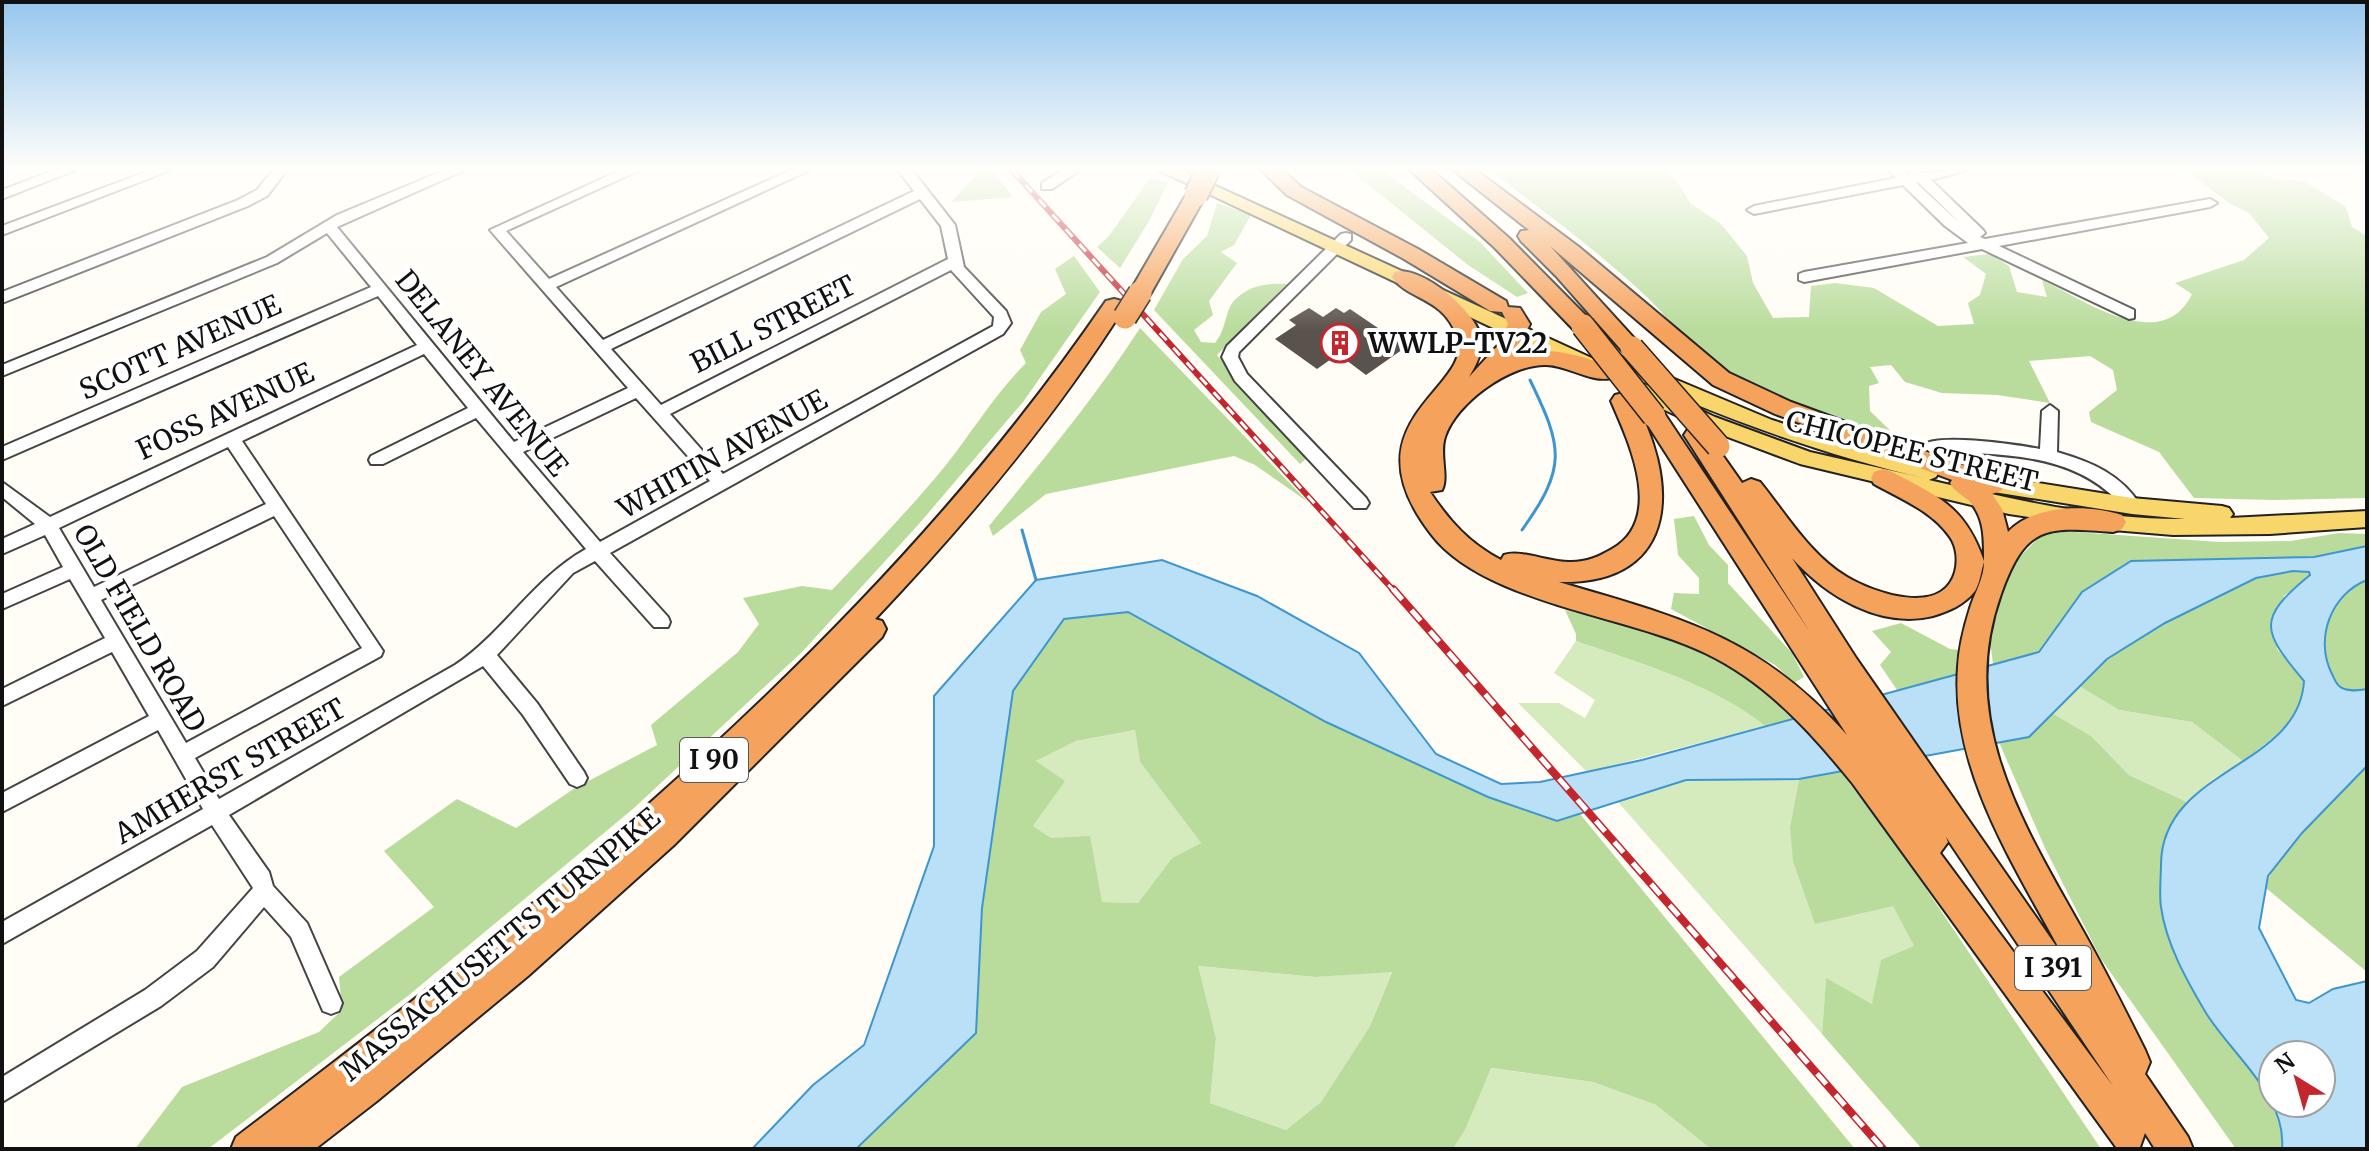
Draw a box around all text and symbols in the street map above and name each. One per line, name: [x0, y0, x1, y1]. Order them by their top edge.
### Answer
street label: DELANEY AVENUE: [388, 263, 576, 484]
street label: BILL STREET: [685, 267, 861, 381]
street label: SCOTT AVENUE: [74, 286, 287, 408]
building icon: WWLP-TV22: [1319, 322, 1361, 364]
place label: WWLP-TV22: [1367, 325, 1548, 361]
street label: FOSS AVENUE: [131, 354, 319, 468]
street label: WHITIN AVENUE: [610, 381, 833, 527]
street label: CHICOPEE STREET: [1782, 402, 2042, 500]
street label: OLD FIELD ROAD: [66, 518, 214, 738]
street label: AMHERST STREET: [107, 690, 352, 852]
road number: I 90: [680, 738, 748, 782]
street label: MASSACHUSETTS TURNPIKE: [333, 799, 668, 1088]
road number: I 391: [2015, 946, 2091, 990]
north arrow: [2257, 1039, 2337, 1119]
text: N: [2270, 1046, 2301, 1079]

